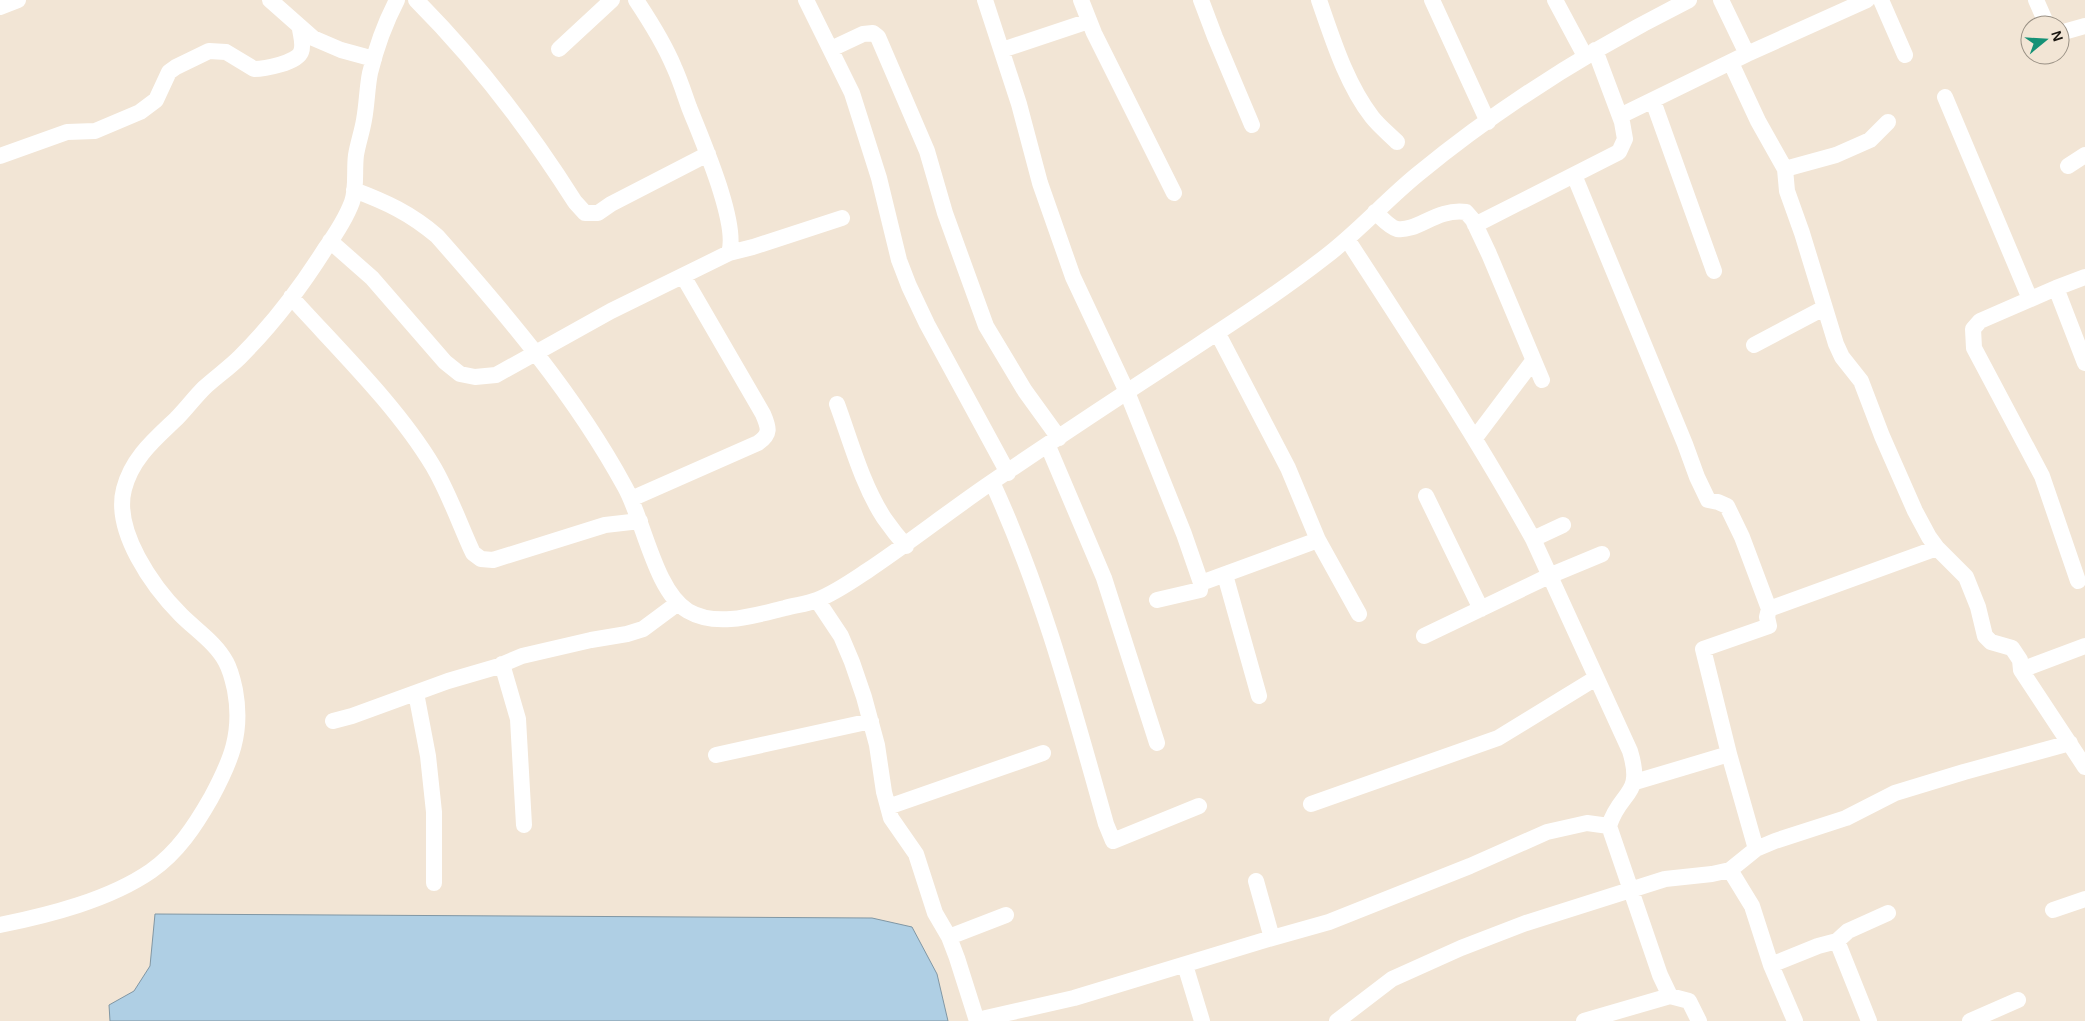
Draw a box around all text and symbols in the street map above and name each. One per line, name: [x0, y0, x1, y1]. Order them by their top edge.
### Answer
north arrow: [2020, 15, 2070, 65]
text: N: [2048, 29, 2067, 43]

